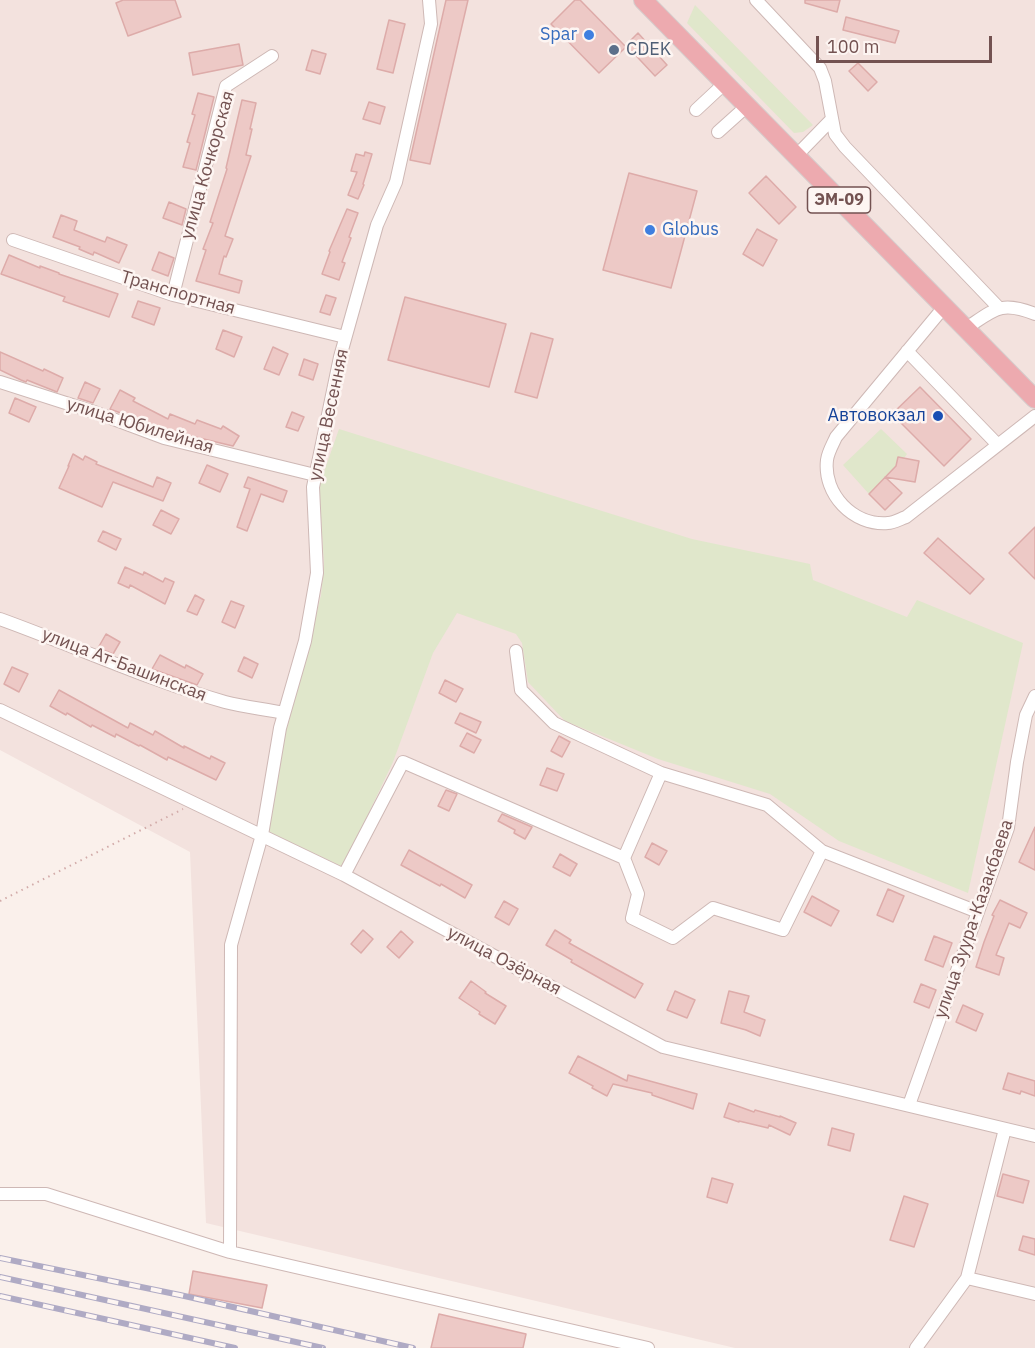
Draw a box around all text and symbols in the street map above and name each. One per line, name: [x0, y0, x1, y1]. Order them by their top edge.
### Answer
place label: Spar: [540, 24, 577, 46]
scale bar: [819, 24, 994, 62]
marker: Spar: [582, 28, 596, 42]
text: 100 m: [827, 35, 879, 58]
place label: CDEK: [626, 39, 671, 61]
marker: CDEK: [607, 43, 621, 57]
street label: улица Кочкорская: [176, 88, 240, 242]
road number: ЭМ-09: [808, 187, 870, 213]
place label: Globus: [662, 219, 719, 241]
marker: Globus: [643, 223, 657, 237]
street label: Транспортная: [118, 266, 238, 320]
street label: улица Весенняя: [304, 347, 354, 483]
street label: улица Юбилейная: [64, 393, 216, 459]
place label: Автовокзал: [828, 405, 926, 427]
marker: Автовокзал: [931, 409, 945, 423]
street label: улица Ат-Башинская: [39, 624, 209, 706]
street label: улица Зуура-Казакбаева: [930, 817, 1018, 1021]
street label: улица Озёрная: [443, 922, 565, 1000]

